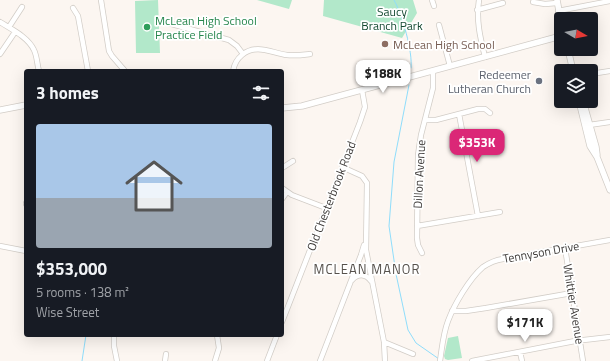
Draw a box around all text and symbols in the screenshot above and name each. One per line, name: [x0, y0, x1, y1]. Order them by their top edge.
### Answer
park label: Saucy Branch Park: [361, 2, 423, 35]
place label: McLean High School Practice Field: [155, 11, 257, 44]
north arrow: [554, 12, 598, 56]
map controls: [554, 12, 598, 108]
marker: McLean High School Practice Field: [142, 22, 152, 32]
place label: McLean High School: [393, 35, 495, 54]
marker: McLean High School: [380, 39, 390, 49]
pin: $188K: [355, 60, 411, 94]
text: $188K: [365, 63, 401, 83]
button: layers: [554, 64, 598, 108]
place label: Redeemer Lutheran Church: [448, 65, 531, 98]
marker: Redeemer Lutheran Church: [534, 76, 544, 86]
text: 3 homes: [36, 80, 99, 106]
icon: filters: [250, 82, 272, 104]
pin: $353K: [449, 129, 505, 163]
text: $353K: [459, 132, 495, 152]
street label: Old Chesterbrook Road: [301, 138, 361, 254]
street label: Dillon Avenue: [408, 139, 430, 209]
icon: home: [118, 150, 190, 222]
street label: Tennyson Drive: [501, 236, 581, 268]
text: $353,000: [36, 256, 107, 282]
district label: MCLEAN MANOR: [314, 259, 420, 279]
street label: Whittier Avenue: [558, 262, 590, 346]
text: 5 rooms · 138 m²: [36, 282, 129, 302]
text: Wise Street: [36, 302, 99, 322]
pin: $171K: [497, 309, 553, 343]
text: $171K: [507, 312, 543, 332]

